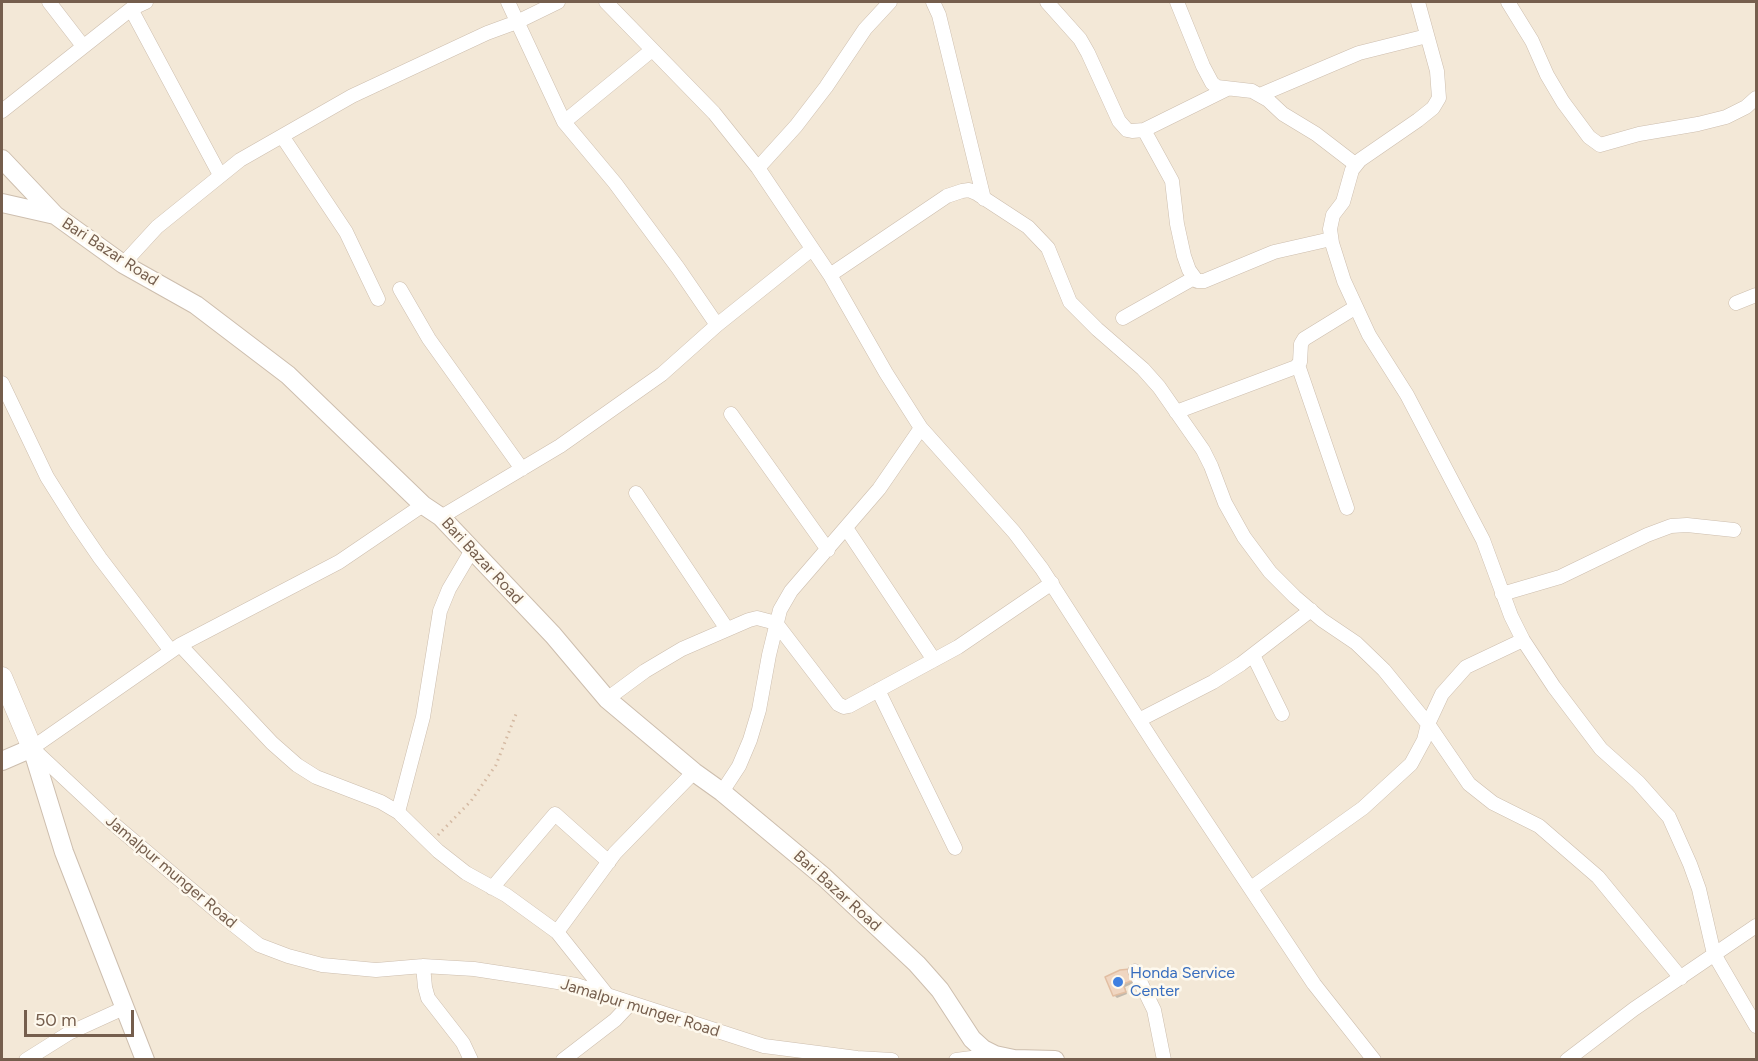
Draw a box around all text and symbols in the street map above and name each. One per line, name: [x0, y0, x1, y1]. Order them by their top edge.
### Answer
street label: Bari Bazar Road: [58, 214, 162, 290]
street label: Bari Bazar Road: [437, 514, 527, 608]
street label: Jamalpur munger Road: [102, 812, 240, 932]
street label: Bari Bazar Road: [789, 847, 885, 935]
place label: Honda Service Center: [1130, 963, 1235, 1001]
street label: Jamalpur munger Road: [558, 975, 722, 1041]
marker: Honda Service Center: [1111, 975, 1125, 989]
scale bar: [27, 998, 136, 1036]
text: 50 m: [35, 1009, 77, 1031]

